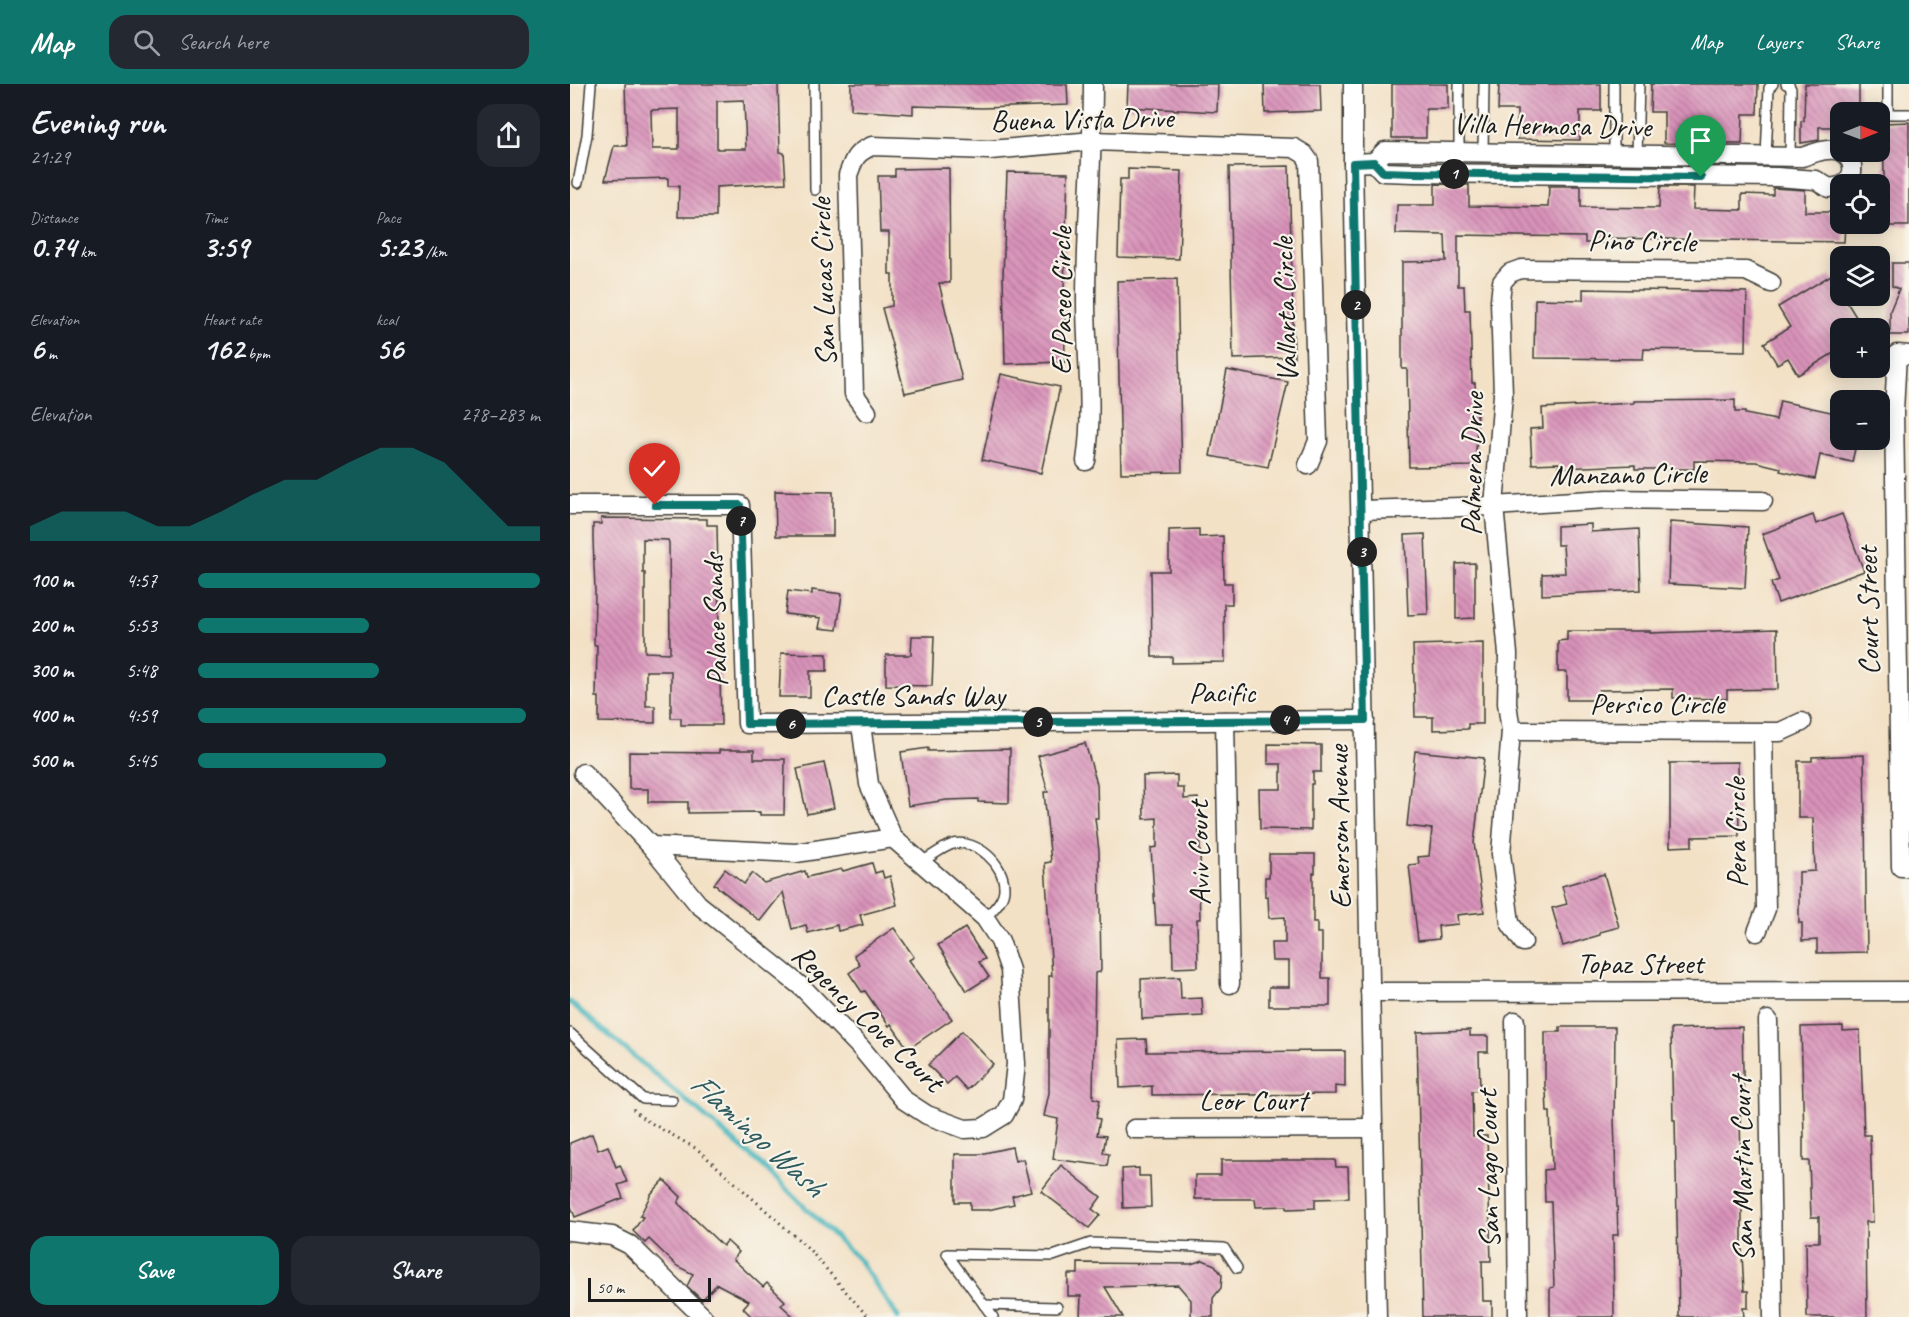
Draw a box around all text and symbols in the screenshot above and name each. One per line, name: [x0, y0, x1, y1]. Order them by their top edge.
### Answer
search box: [109, 15, 529, 69]
text: Map: [30, 25, 73, 60]
icon: search: [130, 26, 163, 59]
text: Search here: [178, 28, 268, 56]
text: Map: [1690, 29, 1723, 55]
text: Layers: [1756, 29, 1802, 55]
text: Share: [1835, 29, 1879, 55]
street label: Buena Vista Drive: [990, 98, 1176, 140]
text: Evening run: [30, 101, 165, 143]
north arrow: [1830, 102, 1890, 162]
map controls: [1830, 102, 1890, 450]
button: share: [477, 104, 540, 167]
street label: Villa Hermosa Drive: [1453, 104, 1654, 146]
pin: [1675, 115, 1726, 177]
icon: arrive: [1684, 124, 1717, 157]
text: 21:29: [30, 145, 70, 170]
pin: 1: [1439, 159, 1469, 189]
text: 1: [1450, 164, 1458, 184]
button: locate: [1830, 174, 1890, 234]
street label: San Lucas Circle: [801, 195, 845, 367]
text: Distance: [30, 208, 78, 228]
text: Time: [203, 208, 227, 228]
text: Pace: [376, 208, 401, 228]
street label: Pino Circle: [1588, 221, 1699, 261]
street label: El Paseo Circle: [1042, 225, 1080, 375]
text: 0.74: [30, 228, 76, 266]
text: 3:59: [203, 228, 249, 266]
text: 5:23: [376, 228, 422, 266]
street label: Vallarta Circle: [1263, 234, 1307, 383]
text: km: [76, 242, 96, 262]
text: /km: [422, 242, 447, 262]
button: layers: [1830, 246, 1890, 306]
pin: 2: [1341, 290, 1371, 320]
text: 2: [1352, 295, 1360, 315]
text: Elevation: [30, 310, 79, 330]
text: Heart rate: [203, 310, 261, 330]
text: kcal: [376, 310, 397, 330]
button: +: [1830, 318, 1890, 378]
text: 6: [30, 330, 44, 368]
text: 162: [203, 330, 244, 368]
text: 56: [376, 330, 403, 368]
text: m: [44, 344, 57, 364]
text: bpm: [244, 344, 270, 364]
street label: Palmera Drive: [1452, 390, 1492, 536]
button: −: [1830, 390, 1890, 450]
text: Elevation: [30, 402, 92, 427]
text: 278–283 m: [461, 402, 540, 427]
pin: [629, 443, 680, 505]
icon: check: [638, 452, 671, 485]
street label: Manzano Circle: [1549, 454, 1709, 494]
pin: 7: [726, 506, 756, 536]
text: 7: [737, 511, 745, 531]
pin: 3: [1347, 537, 1377, 567]
text: 3: [1358, 542, 1366, 562]
street label: Court Street: [1848, 543, 1888, 676]
street label: Palace Sands: [694, 550, 736, 687]
text: 100 m: [30, 568, 73, 593]
text: 4:57: [126, 568, 157, 593]
text: 200 m: [30, 613, 73, 638]
text: 5:53: [126, 613, 157, 638]
text: 300 m: [30, 658, 73, 683]
text: 5:48: [126, 658, 157, 683]
street label: Pacific: [1189, 673, 1257, 711]
street label: Castle Sands Way: [821, 676, 1008, 714]
street label: Persico Circle: [1590, 684, 1727, 722]
text: 400 m: [30, 703, 73, 728]
text: 4:59: [126, 703, 157, 728]
pin: 4: [1270, 705, 1300, 735]
pin: 5: [1023, 707, 1053, 737]
pin: 6: [776, 709, 806, 739]
text: 4: [1281, 710, 1289, 730]
text: 5: [1035, 712, 1041, 732]
text: 6: [787, 714, 795, 734]
street label: Emerson Avenue: [1319, 742, 1359, 909]
text: 500 m: [30, 748, 73, 773]
text: 5:45: [126, 748, 157, 773]
street label: Pera Circle: [1716, 775, 1756, 888]
street label: Aviv Court: [1179, 797, 1219, 906]
street label: Regency Cove Court: [784, 936, 954, 1102]
street label: Topaz Street: [1577, 944, 1706, 982]
water label: Flamingo Wash: [682, 1063, 835, 1207]
street label: San Martin Court: [1721, 1072, 1763, 1262]
street label: Leor Court: [1199, 1081, 1311, 1119]
street label: San Lago Court: [1468, 1086, 1508, 1248]
button: Save: [30, 1236, 279, 1305]
button: Share: [291, 1236, 540, 1305]
scale bar: [588, 1275, 711, 1302]
text: 50 m: [597, 1278, 624, 1298]

